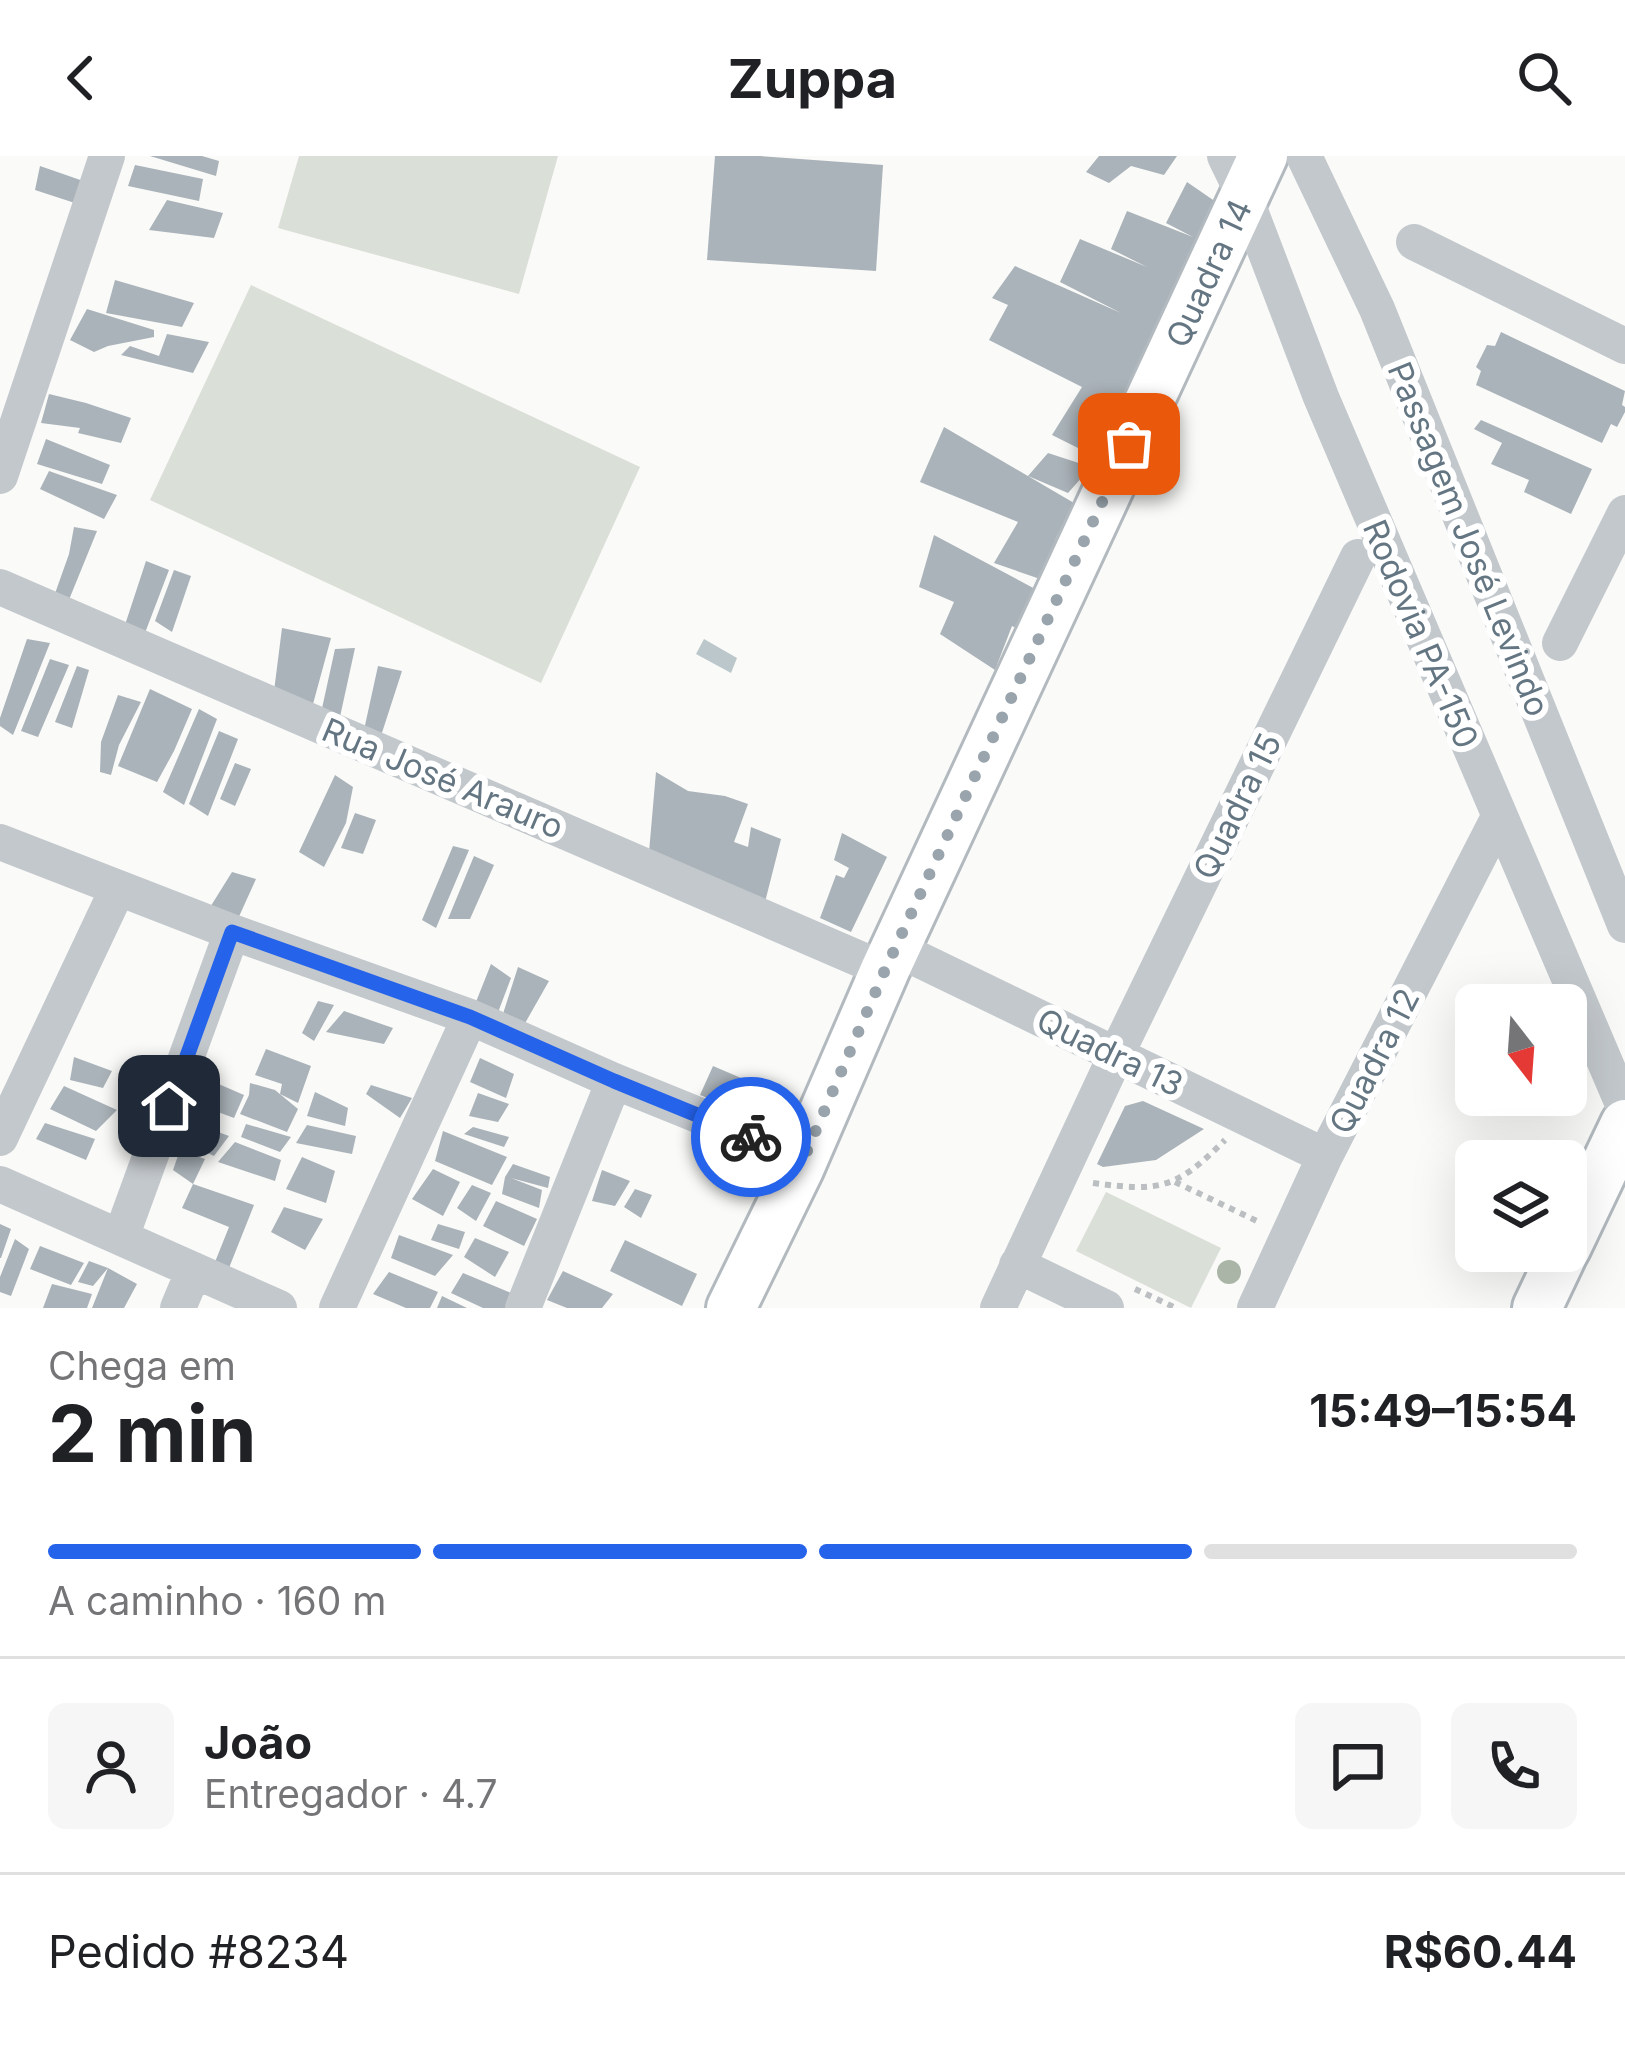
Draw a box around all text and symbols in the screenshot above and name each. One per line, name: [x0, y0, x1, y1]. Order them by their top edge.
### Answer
icon: back: [48, 45, 114, 111]
icon: search: [1511, 45, 1577, 111]
text: Zuppa: [728, 46, 897, 111]
street label: Quadra 14: [1157, 193, 1260, 353]
street label: Passagem José Levindo: [1380, 356, 1558, 722]
pin: [1078, 393, 1180, 495]
icon: bag: [1096, 411, 1162, 477]
street label: Rodovia PA-150: [1355, 514, 1487, 754]
street label: Rua José Arauro: [316, 709, 570, 847]
street label: Quadra 15: [1185, 727, 1289, 885]
street label: Quadra 12: [1320, 982, 1428, 1140]
north arrow: [1455, 984, 1587, 1116]
map controls: [1455, 984, 1587, 1272]
street label: Quadra 13: [1030, 999, 1190, 1105]
pin: [118, 1055, 220, 1157]
icon: home: [136, 1073, 202, 1139]
courier: [691, 1077, 811, 1197]
icon: bike: [718, 1104, 784, 1170]
button: layers: [1455, 1140, 1587, 1272]
text: Chega em: [48, 1342, 236, 1389]
text: 15:49–15:54: [1309, 1383, 1577, 1438]
text: 2 min: [48, 1386, 256, 1481]
text: A caminho · 160 m: [48, 1577, 387, 1624]
button: person: [48, 1703, 174, 1829]
button: chat: [1295, 1703, 1421, 1829]
button: phone: [1451, 1703, 1577, 1829]
text: João: [204, 1715, 312, 1770]
text: Entregador · 4.7: [204, 1770, 498, 1817]
text: Pedido #8234: [48, 1924, 349, 1979]
text: R$60.44: [1384, 1924, 1577, 1979]

